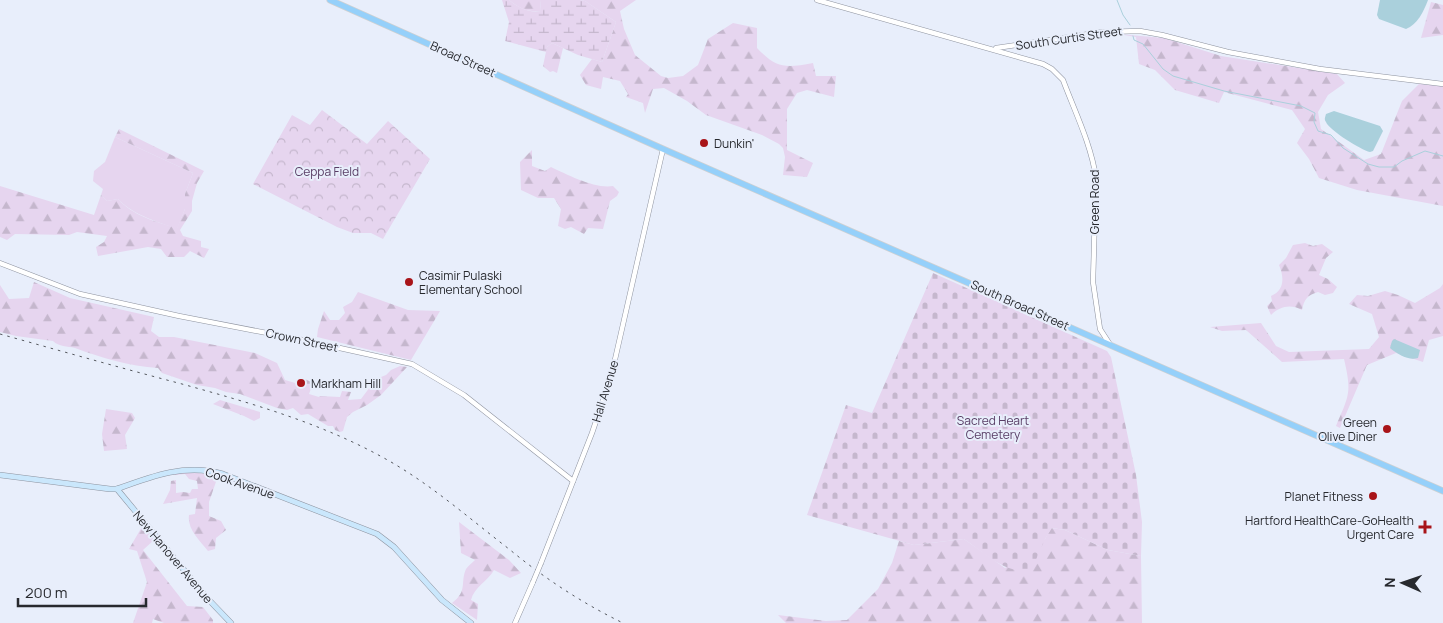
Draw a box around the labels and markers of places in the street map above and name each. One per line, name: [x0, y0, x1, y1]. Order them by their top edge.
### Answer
place label: Dunkin': [714, 135, 754, 152]
marker: Dunkin': [698, 137, 710, 149]
place label: Casimir Pulaski Elementary School: [419, 267, 522, 298]
marker: Casimir Pulaski Elementary School: [403, 276, 415, 288]
place label: Markham Hill: [311, 375, 381, 392]
marker: Markham Hill: [295, 377, 307, 389]
place label: Green Olive Diner: [1318, 414, 1378, 445]
marker: Green Olive Diner: [1381, 423, 1393, 435]
place label: Planet Fitness: [1285, 488, 1363, 505]
marker: Planet Fitness: [1367, 490, 1379, 502]
place label: Hartford HealthCare-GoHealth Urgent Care: [1245, 512, 1414, 543]
marker: Hartford HealthCare-GoHealth Urgent Care: [1418, 520, 1432, 534]

